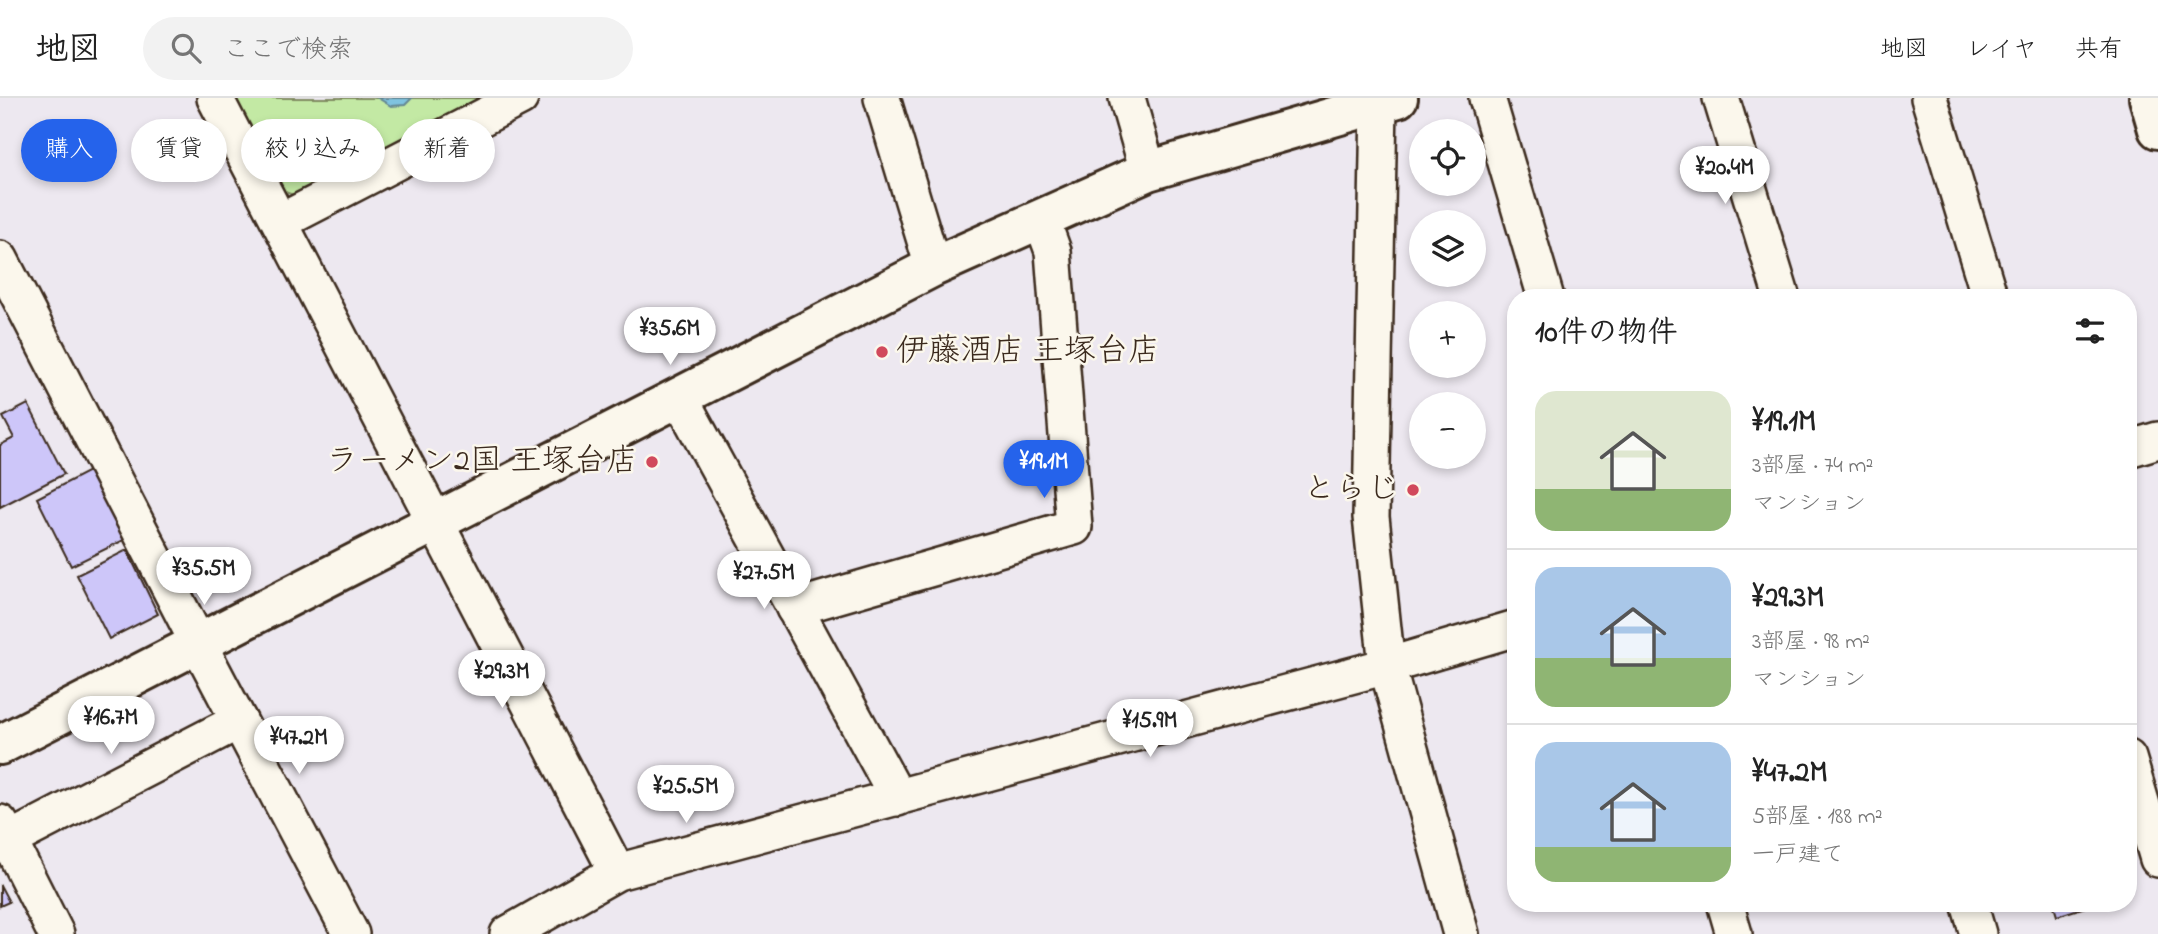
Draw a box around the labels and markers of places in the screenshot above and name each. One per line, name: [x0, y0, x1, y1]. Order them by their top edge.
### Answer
pin: ¥20.4M: [1668, 146, 1782, 206]
pin: ¥35.6M: [613, 308, 727, 367]
place label: 伊藤酒店 王塚台店: [896, 329, 1160, 376]
marker: 伊藤酒店 王塚台店: [874, 344, 890, 360]
place label: ラーメン2国 王塚台店: [326, 439, 638, 486]
pin: ¥19.1M: [987, 440, 1101, 500]
marker: ラーメン2国 王塚台店: [644, 454, 660, 470]
place label: とらじ: [1303, 467, 1399, 514]
marker: とらじ: [1405, 482, 1421, 498]
pin: ¥35.5M: [147, 547, 261, 607]
pin: ¥27.5M: [707, 552, 821, 611]
pin: ¥29.3M: [445, 650, 559, 710]
pin: ¥16.7M: [54, 696, 168, 756]
pin: ¥15.9M: [1093, 700, 1207, 759]
pin: ¥47.2M: [242, 716, 356, 776]
pin: ¥25.5M: [629, 766, 743, 825]

